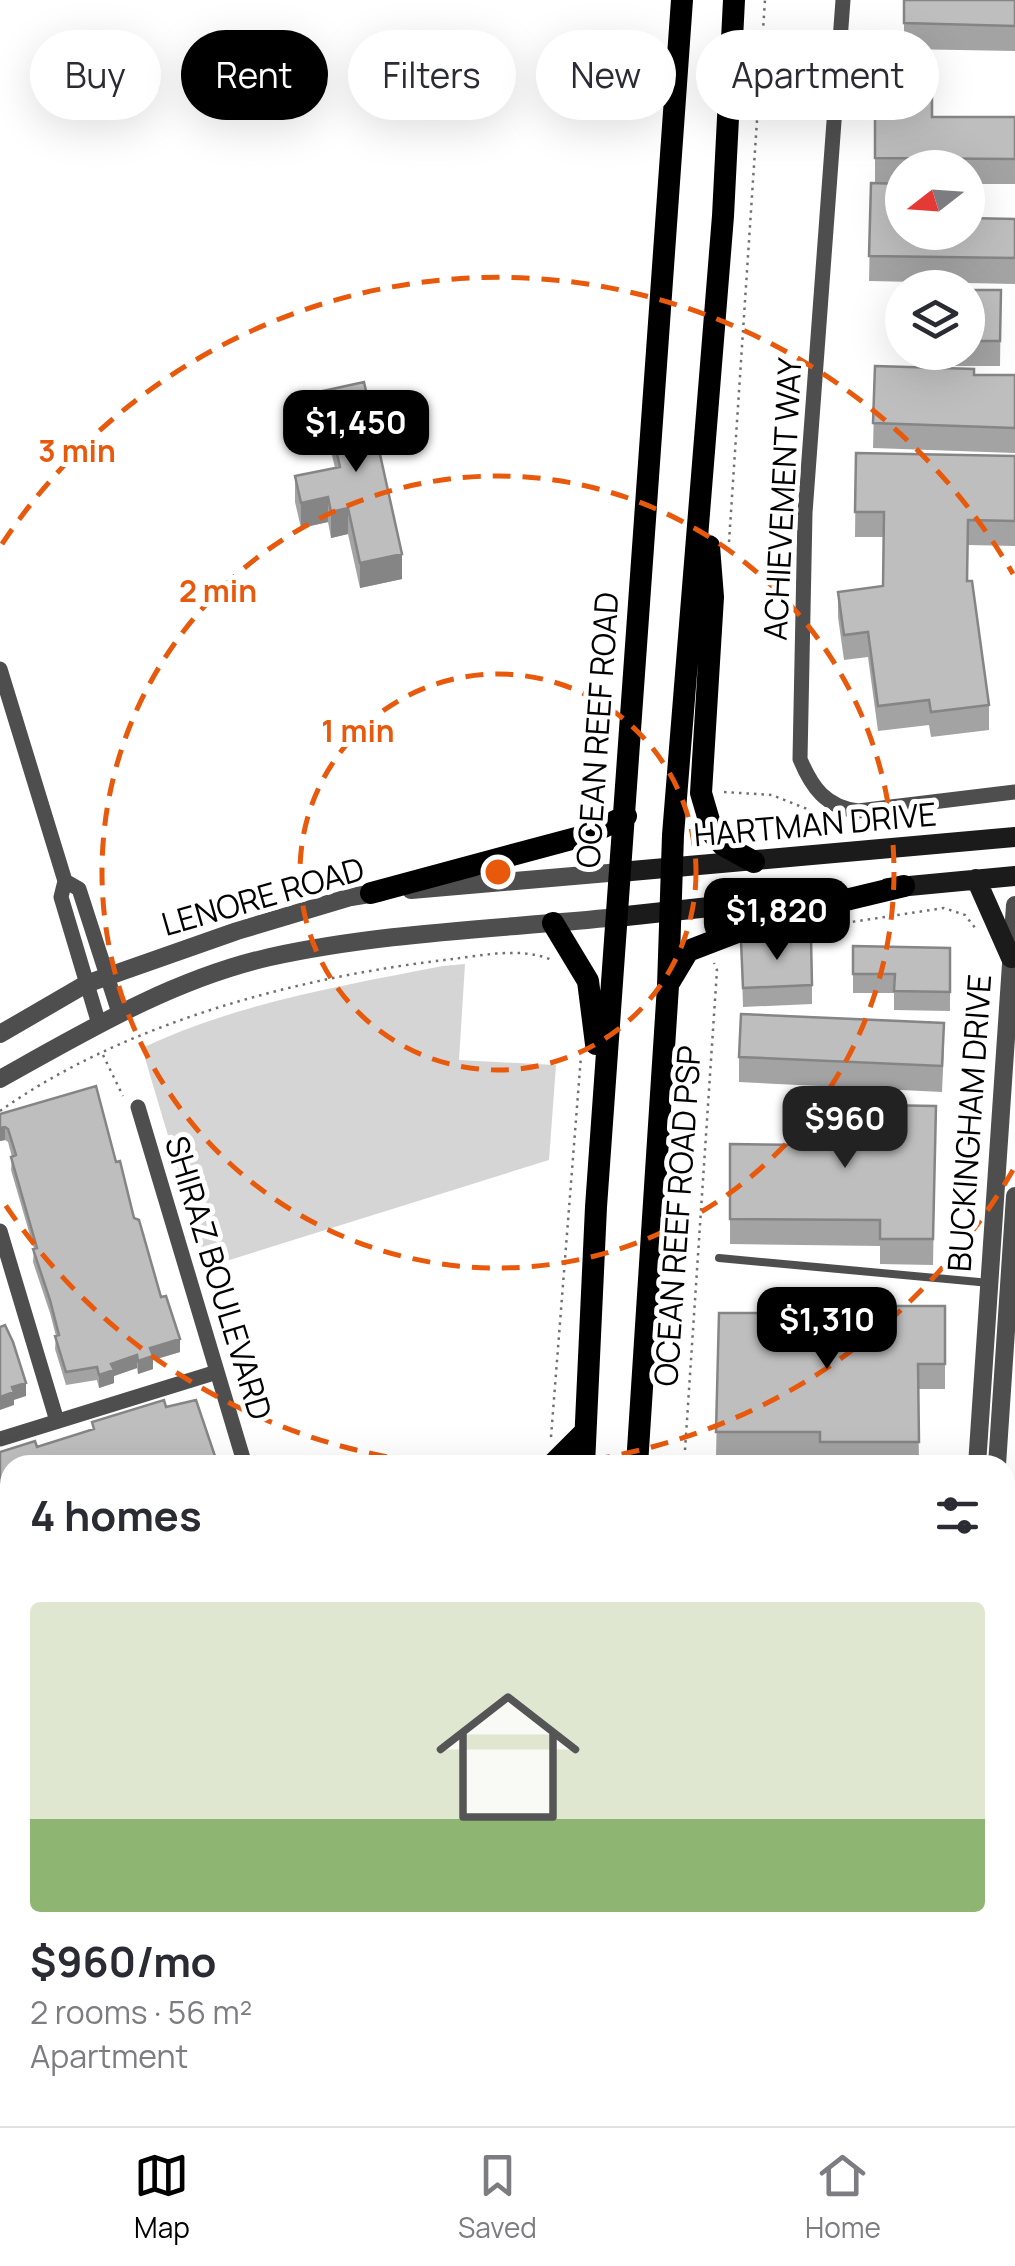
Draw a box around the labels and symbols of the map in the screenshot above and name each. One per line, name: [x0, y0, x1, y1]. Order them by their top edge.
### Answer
north arrow: [885, 150, 985, 250]
street label: ACHIEVEMENT WAY: [753, 356, 811, 641]
pin: $1,450: [275, 390, 437, 475]
text: 3 min: [38, 430, 116, 471]
text: 2 min: [179, 570, 257, 611]
street label: OCEAN REEF ROAD: [565, 590, 629, 869]
text: 1 min: [321, 710, 395, 751]
street label: HARTMAN DRIVE: [692, 791, 938, 857]
street label: LENORE ROAD: [156, 846, 369, 946]
centre of rings: [480, 854, 516, 890]
pin: $1,820: [696, 878, 858, 963]
street label: BUCKINGHAM DRIVE: [937, 973, 1001, 1273]
street label: OCEAN REEF ROAD PSP: [643, 1044, 711, 1388]
pin: $960: [786, 1086, 904, 1171]
street label: SHIRAZ BOULEVARD: [155, 1130, 283, 1425]
pin: $1,310: [746, 1287, 908, 1372]

